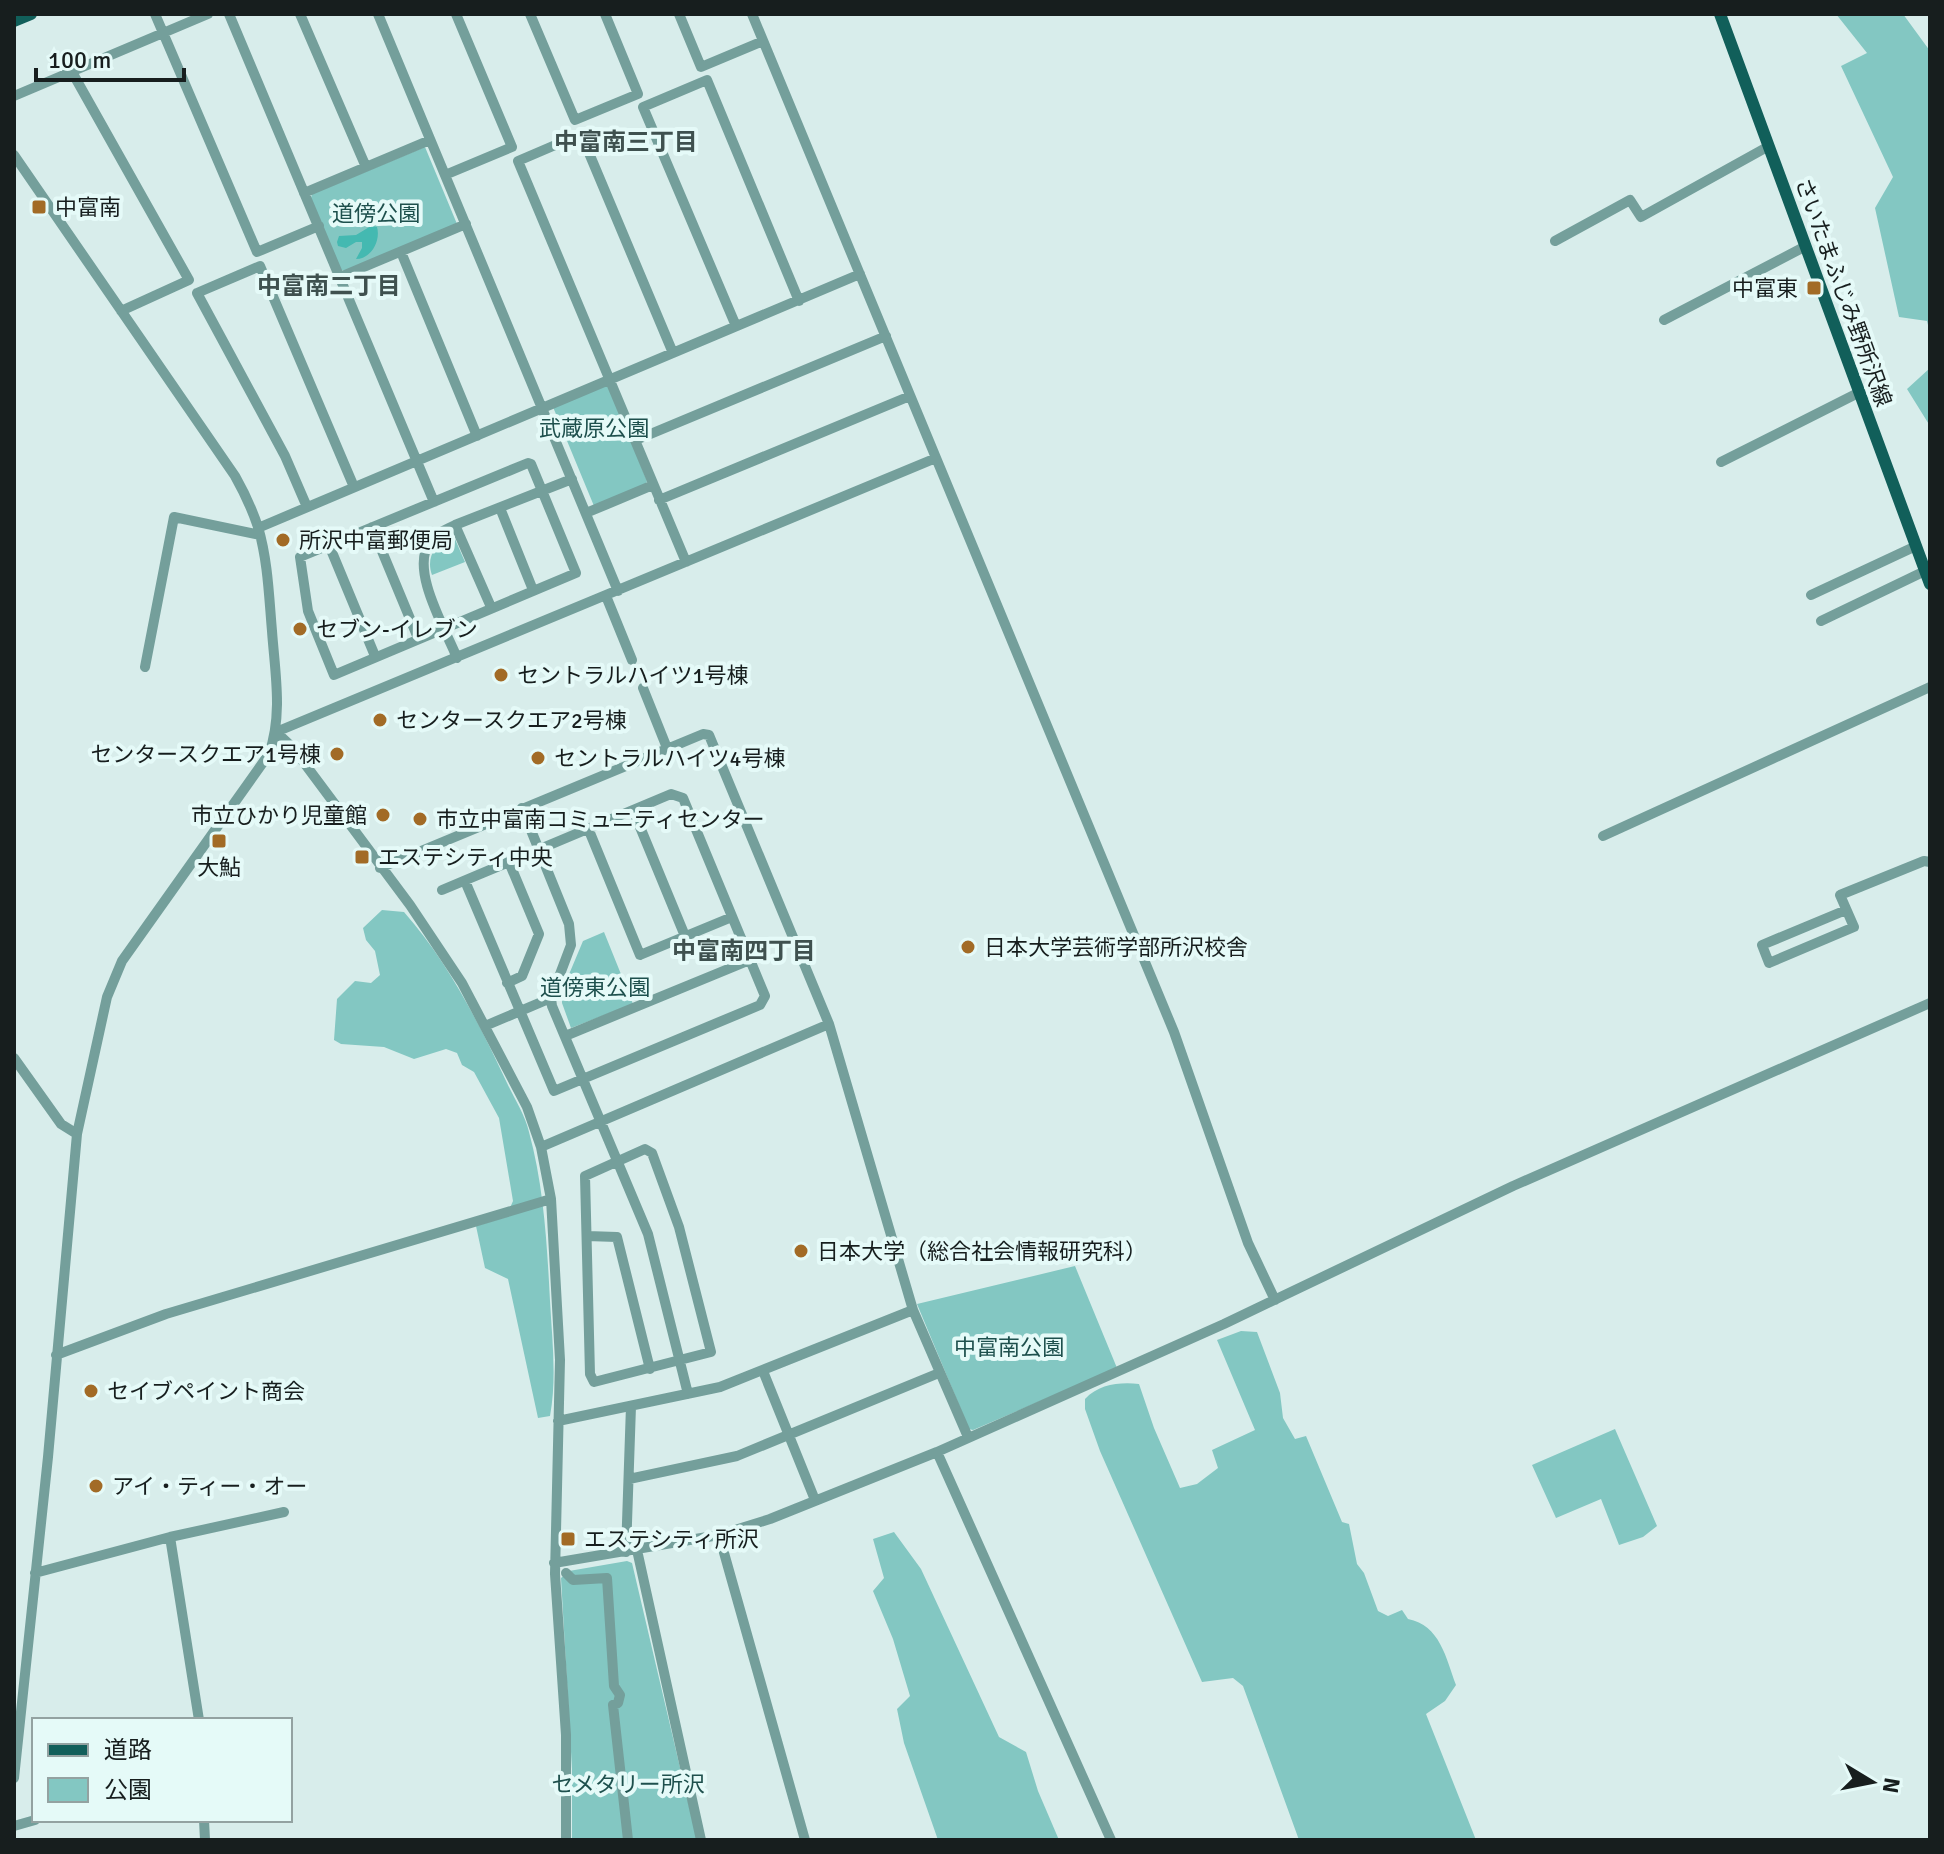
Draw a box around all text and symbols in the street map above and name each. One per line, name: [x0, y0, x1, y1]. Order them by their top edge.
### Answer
scale bar: [36, 32, 184, 82]
text: 100 m: [48, 45, 111, 75]
district label: 中富南三丁目: [554, 127, 698, 157]
street label: さいたまふじみ野所沢線: [1790, 174, 1897, 410]
place label: 中富南: [55, 194, 121, 221]
marker: 中富南: [30, 198, 48, 216]
park label: 道傍公園: [332, 200, 420, 227]
district label: 中富南二丁目: [257, 271, 401, 301]
place label: 中富東: [1732, 275, 1798, 302]
marker: 中富東: [1805, 279, 1823, 297]
park label: 武蔵原公園: [539, 415, 649, 442]
place label: 所沢中富郵便局: [299, 527, 453, 554]
marker: 所沢中富郵便局: [274, 531, 292, 549]
place label: セブン-イレブン: [316, 616, 478, 643]
marker: セブン-イレブン: [291, 620, 309, 638]
place label: セントラルハイツ1号棟: [517, 662, 748, 689]
marker: セントラルハイツ1号棟: [492, 666, 510, 684]
place label: センタースクエア2号棟: [396, 707, 627, 734]
marker: センタースクエア2号棟: [371, 711, 389, 729]
place label: センタースクエア1号棟: [90, 741, 321, 768]
marker: センタースクエア1号棟: [328, 745, 346, 763]
place label: セントラルハイツ4号棟: [554, 745, 785, 772]
marker: セントラルハイツ4号棟: [529, 749, 547, 767]
place label: 市立ひかり児童館: [191, 802, 367, 829]
marker: 市立ひかり児童館: [374, 806, 392, 824]
place label: 市立中富南コミュニティセンター: [436, 806, 765, 833]
marker: 市立中富南コミュニティセンター: [411, 810, 429, 828]
marker: 大鮎: [210, 832, 228, 850]
place label: エステシティ中央: [378, 844, 553, 871]
marker: エステシティ中央: [353, 848, 371, 866]
place label: 大鮎: [197, 854, 241, 881]
place label: 日本大学芸術学部所沢校舎: [984, 934, 1248, 961]
district label: 中富南四丁目: [672, 936, 816, 966]
marker: 日本大学芸術学部所沢校舎: [959, 938, 977, 956]
park label: 道傍東公園: [540, 974, 650, 1001]
place label: 日本大学（総合社会情報研究科）: [817, 1238, 1147, 1265]
marker: 日本大学（総合社会情報研究科）: [792, 1242, 810, 1260]
park label: 中富南公園: [954, 1334, 1064, 1361]
place label: セイブペイント商会: [107, 1378, 305, 1405]
marker: セイブペイント商会: [82, 1382, 100, 1400]
place label: アイ・ティー・オー: [112, 1473, 308, 1500]
marker: アイ・ティー・オー: [87, 1477, 105, 1495]
place label: エステシティ所沢: [584, 1526, 759, 1553]
marker: エステシティ所沢: [559, 1530, 577, 1548]
legend: [32, 1718, 292, 1822]
text: 道路: [104, 1735, 152, 1765]
north arrow: [1832, 1742, 1912, 1822]
park label: セメタリー所沢: [551, 1771, 705, 1798]
text: 公園: [104, 1775, 152, 1805]
text: N: [1877, 1776, 1906, 1795]

